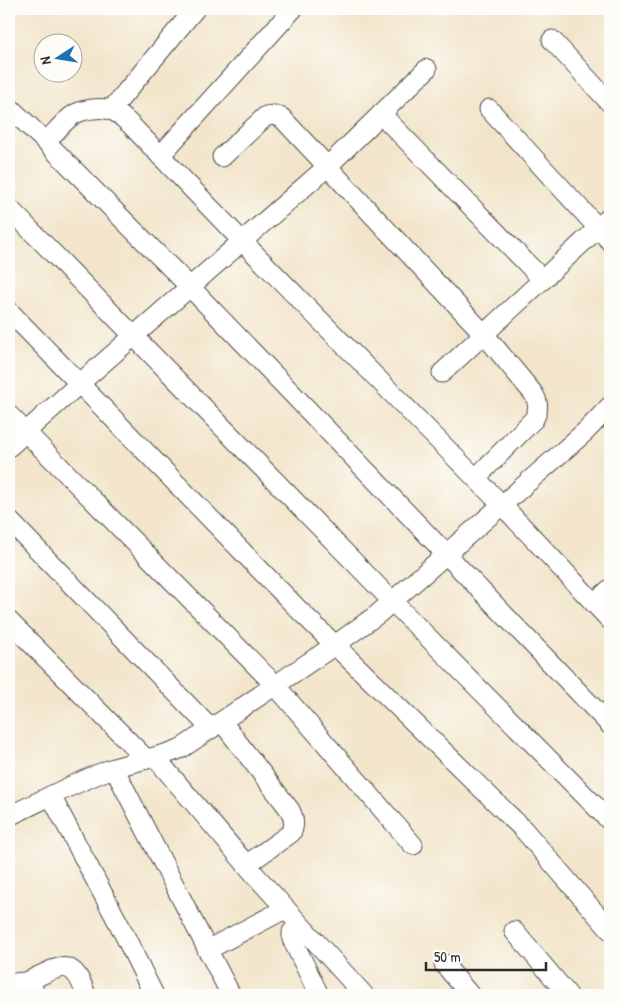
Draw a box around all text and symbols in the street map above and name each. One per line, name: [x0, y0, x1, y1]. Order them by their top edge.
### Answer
north arrow: [32, 32, 82, 82]
text: N: [35, 55, 55, 66]
scale bar: [426, 939, 546, 971]
text: 50 m: [434, 946, 461, 967]

